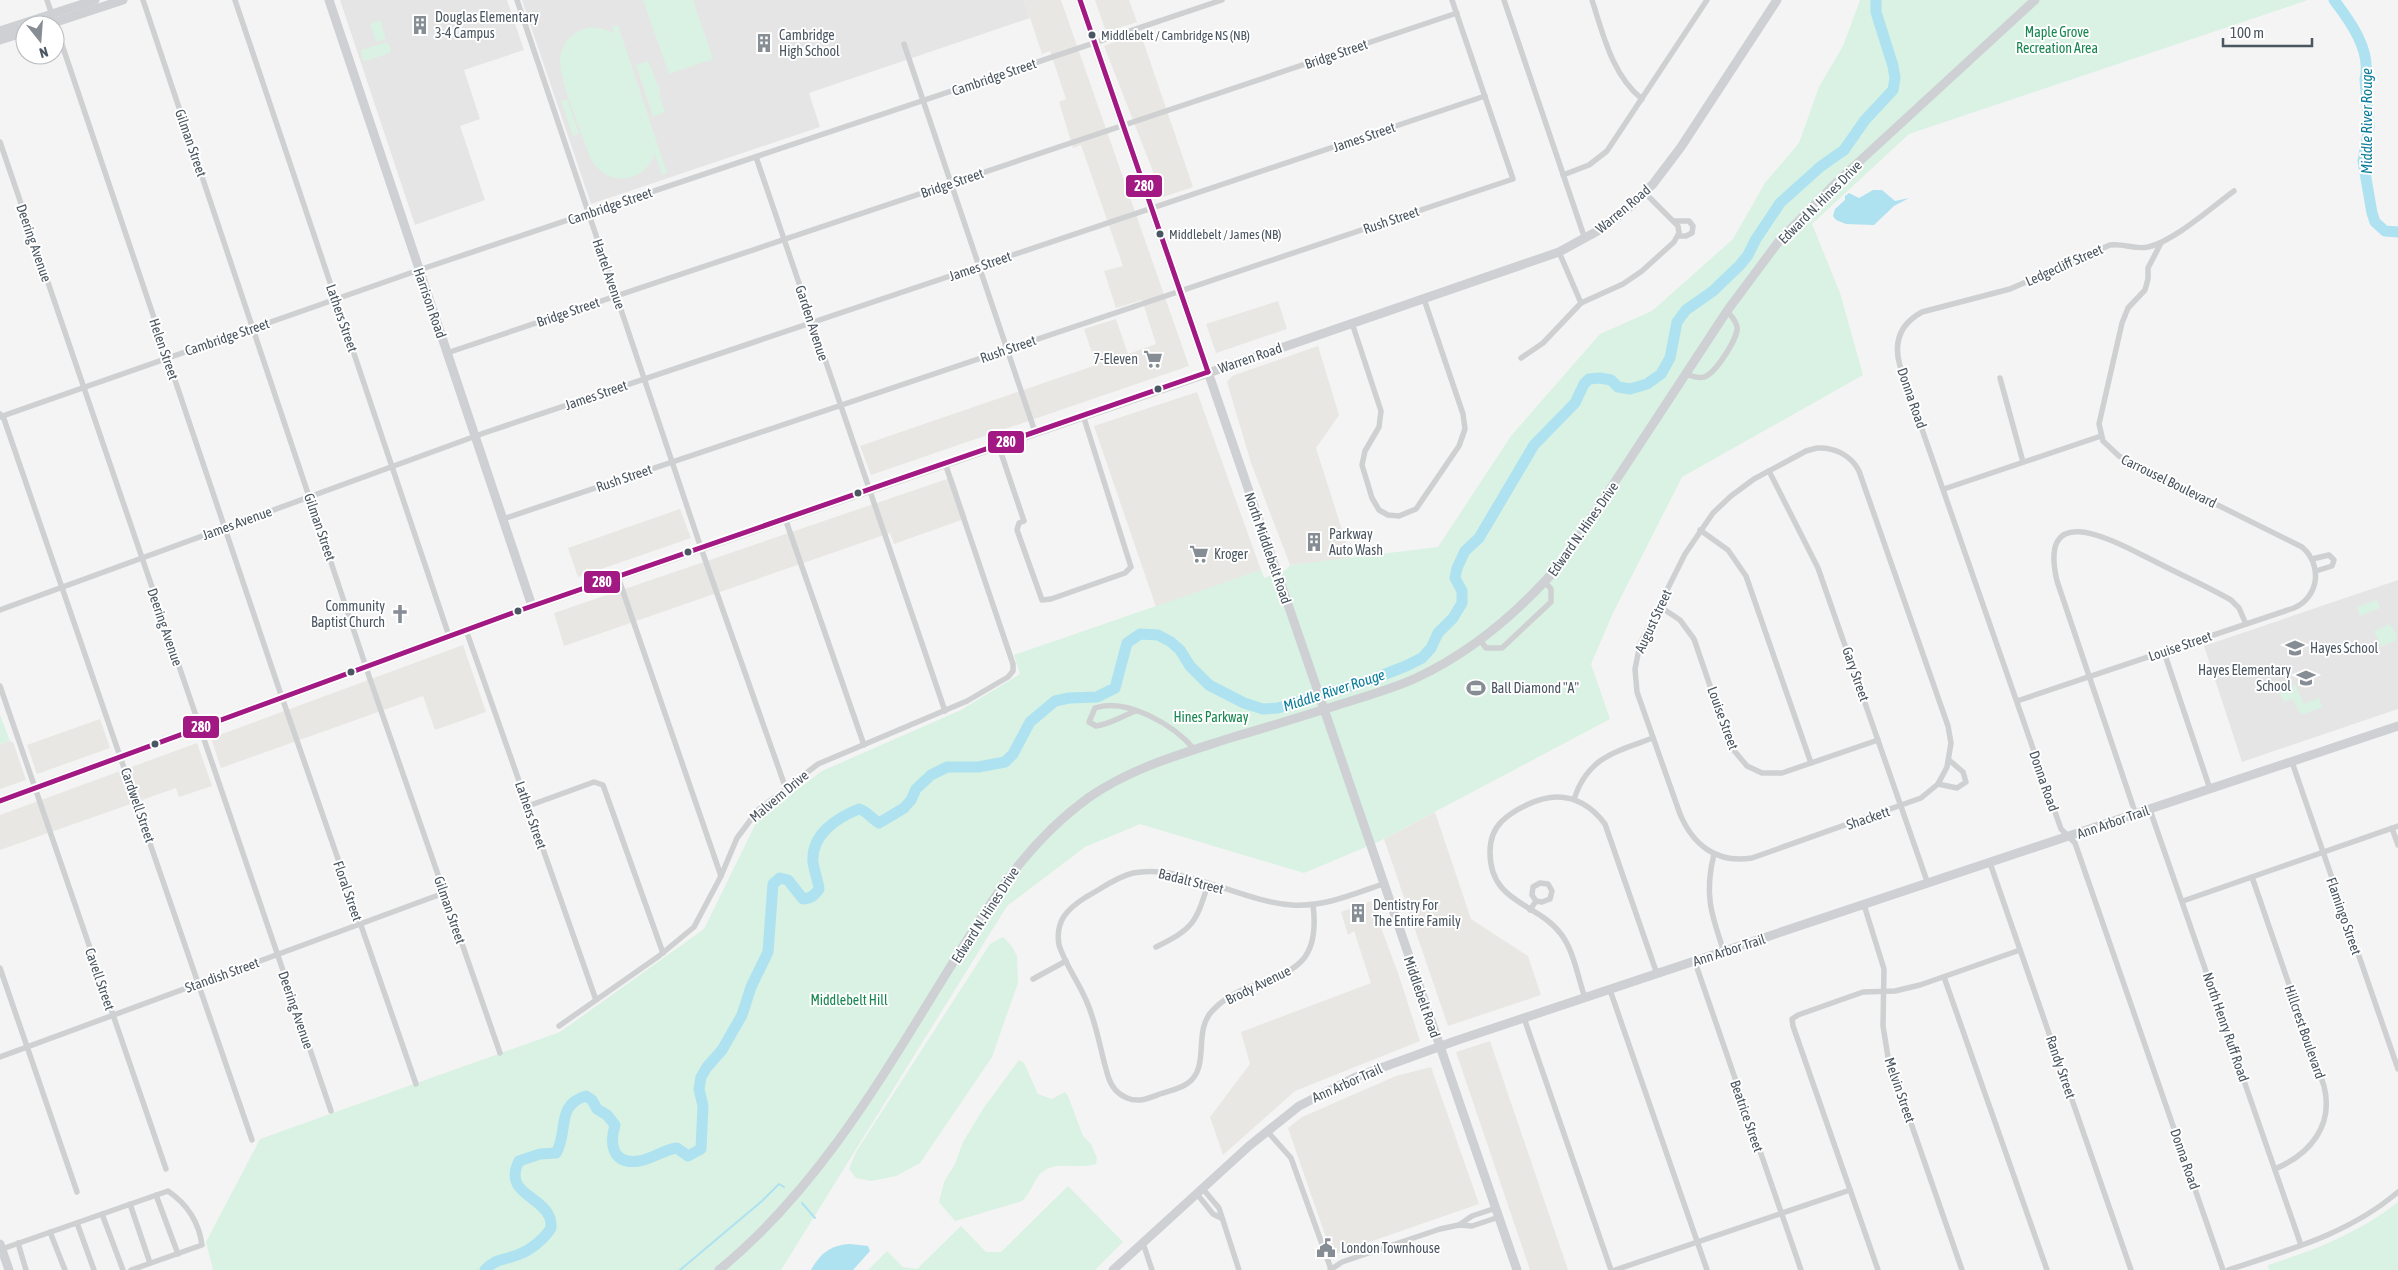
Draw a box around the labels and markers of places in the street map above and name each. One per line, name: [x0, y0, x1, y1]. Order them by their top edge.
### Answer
place label: Douglas Elementary 3-4 Campus: [435, 9, 539, 41]
building icon: Douglas Elementary 3-4 Campus: [409, 14, 431, 36]
place label: Cambridge High School: [779, 27, 840, 59]
place label: Middlebelt / Cambridge NS (NB): [1101, 28, 1250, 43]
marker: Middlebelt / Cambridge NS (NB): [1087, 30, 1097, 40]
building icon: Cambridge High School: [753, 32, 775, 54]
place label: Middlebelt / James (NB): [1169, 227, 1281, 242]
marker: Middlebelt / James (NB): [1155, 229, 1165, 239]
supermarket icon: 7-Eleven: [1142, 348, 1164, 370]
place label: 7-Eleven: [1093, 351, 1138, 367]
unlabelled marker: [1153, 384, 1163, 394]
unlabelled marker: [853, 488, 863, 498]
place label: Parkway Auto Wash: [1329, 526, 1383, 558]
building icon: Parkway Auto Wash: [1303, 531, 1325, 553]
supermarket icon: Kroger: [1188, 543, 1210, 565]
place label: Kroger: [1214, 546, 1249, 562]
unlabelled marker: [683, 547, 693, 557]
place label: Community Baptist Church: [311, 598, 385, 630]
church icon: Community Baptist Church: [389, 603, 411, 625]
unlabelled marker: [513, 606, 523, 616]
school or university icon: Hayes School: [2284, 637, 2306, 659]
place label: Hayes School: [2310, 640, 2378, 656]
place label: Hayes Elementary School: [2198, 662, 2291, 694]
unlabelled marker: [346, 667, 356, 677]
school or university icon: Hayes Elementary School: [2295, 667, 2317, 689]
sports icon: Ball Diamond "A": [1465, 677, 1487, 699]
place label: Ball Diamond "A": [1491, 680, 1579, 696]
unlabelled marker: [150, 739, 160, 749]
place label: Dentistry For The Entire Family: [1373, 897, 1461, 929]
building icon: Dentistry For The Entire Family: [1347, 902, 1369, 924]
public building icon: London Townhouse: [1315, 1237, 1337, 1259]
place label: London Townhouse: [1341, 1240, 1440, 1256]

